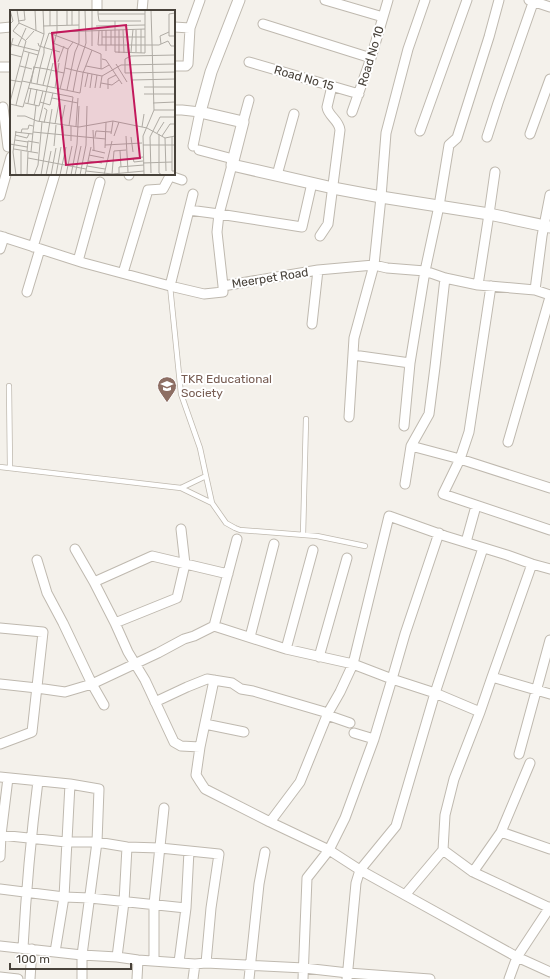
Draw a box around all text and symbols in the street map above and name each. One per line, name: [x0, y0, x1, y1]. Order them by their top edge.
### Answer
inset map: [10, 10, 175, 175]
street label: Road No 10: [355, 24, 387, 88]
street label: Road No 15: [272, 63, 336, 93]
street label: Meerpet Road: [231, 265, 309, 291]
place label: TKR Educational Society: [181, 372, 272, 400]
school or university icon: TKR Educational Society: [156, 375, 178, 403]
scale bar: [10, 945, 131, 971]
text: 100 m: [16, 952, 50, 966]

